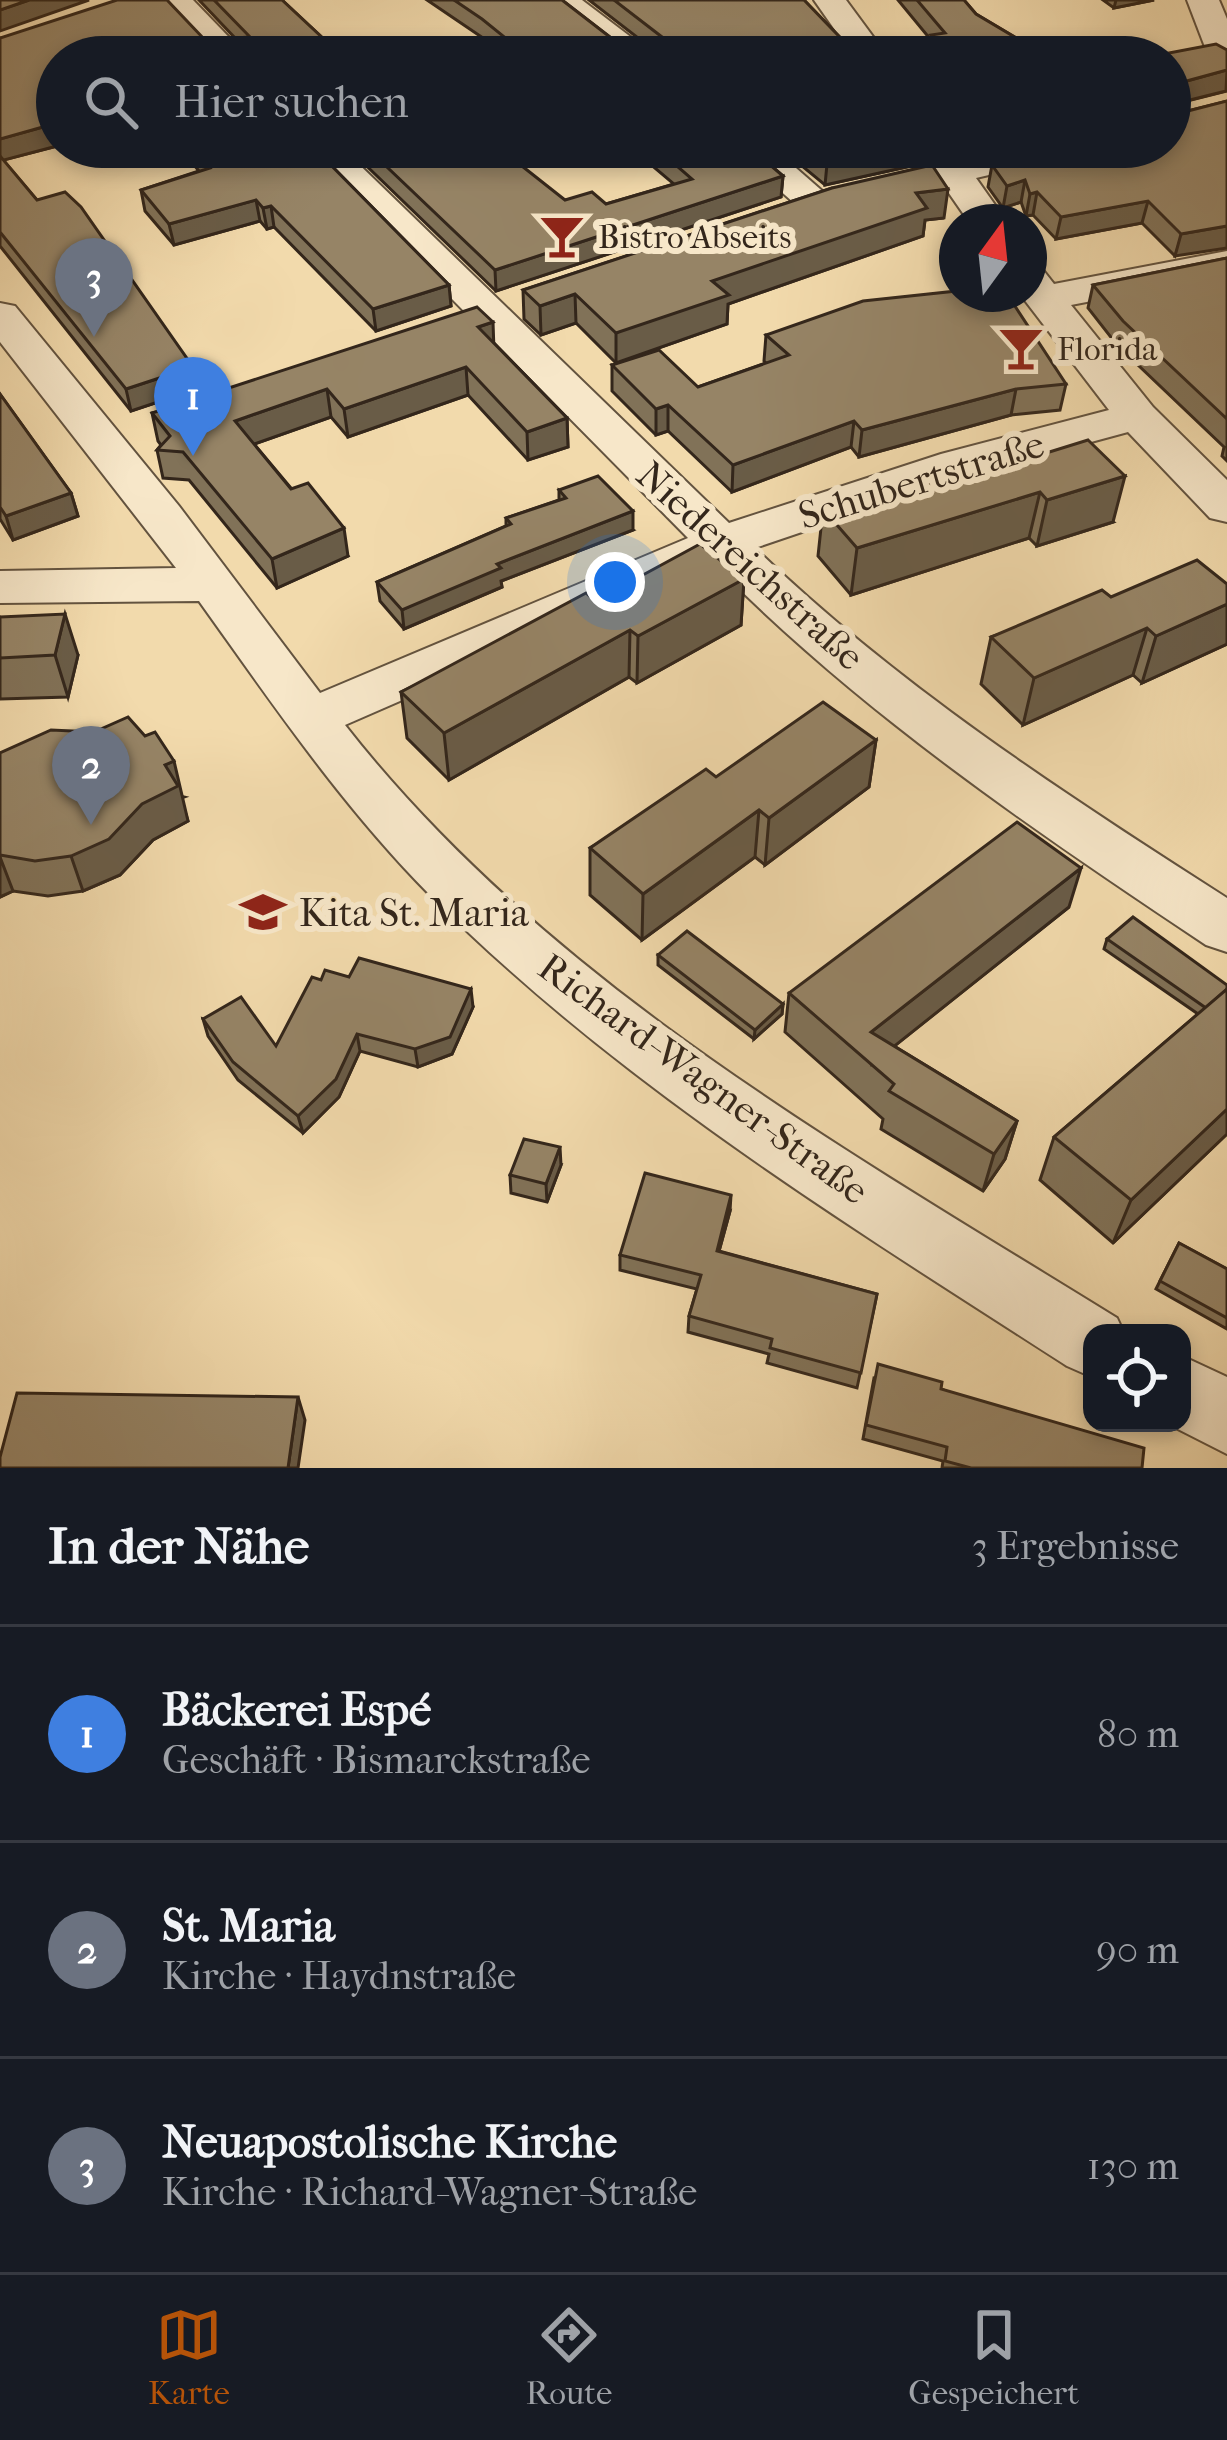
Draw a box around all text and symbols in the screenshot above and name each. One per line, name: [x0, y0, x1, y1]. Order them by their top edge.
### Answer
search box: [36, 36, 1191, 168]
icon: search: [78, 69, 144, 135]
text: Hier suchen: [174, 76, 409, 129]
north arrow: [939, 204, 1047, 312]
bar icon: Bistro Abseits: [537, 211, 587, 261]
place label: Bistro Abseits: [598, 218, 792, 257]
pin: 3: [55, 238, 133, 337]
bar icon: Florida: [996, 323, 1046, 373]
place label: Florida: [1057, 330, 1158, 369]
pin: 1: [154, 357, 232, 456]
street label: Schubertstraße: [793, 421, 1050, 539]
street label: Niedereichstraße: [627, 452, 873, 680]
your location: [585, 552, 645, 612]
pin: 2: [52, 726, 130, 825]
school or university icon: Kita St. Maria: [238, 887, 288, 937]
place label: Kita St. Maria: [299, 890, 530, 936]
street label: Richard-Wagner-Straße: [530, 944, 877, 1214]
map controls: [1083, 1324, 1191, 1432]
button: locate: [1083, 1324, 1191, 1432]
text: In der Nähe: [48, 1516, 309, 1576]
text: 3 Ergebnisse: [972, 1523, 1179, 1569]
text: Bäckerei Espé: [162, 1684, 431, 1737]
text: 1: [80, 1711, 94, 1757]
text: 80 m: [1097, 1711, 1179, 1757]
text: Geschäft · Bismarckstraße: [162, 1737, 591, 1783]
text: St. Maria: [162, 1900, 335, 1953]
text: 2: [77, 1927, 97, 1973]
text: 90 m: [1096, 1927, 1179, 1973]
text: Kirche · Haydnstraße: [162, 1953, 516, 1999]
text: Neuapostolische Kirche: [162, 2116, 617, 2169]
text: 3: [79, 2143, 95, 2189]
text: 130 m: [1087, 2143, 1179, 2189]
text: Kirche · Richard-Wagner-Straße: [162, 2169, 697, 2215]
tab: Karte: [148, 2302, 230, 2413]
tab: Route: [526, 2302, 612, 2413]
tab: Gespeichert: [908, 2302, 1079, 2413]

